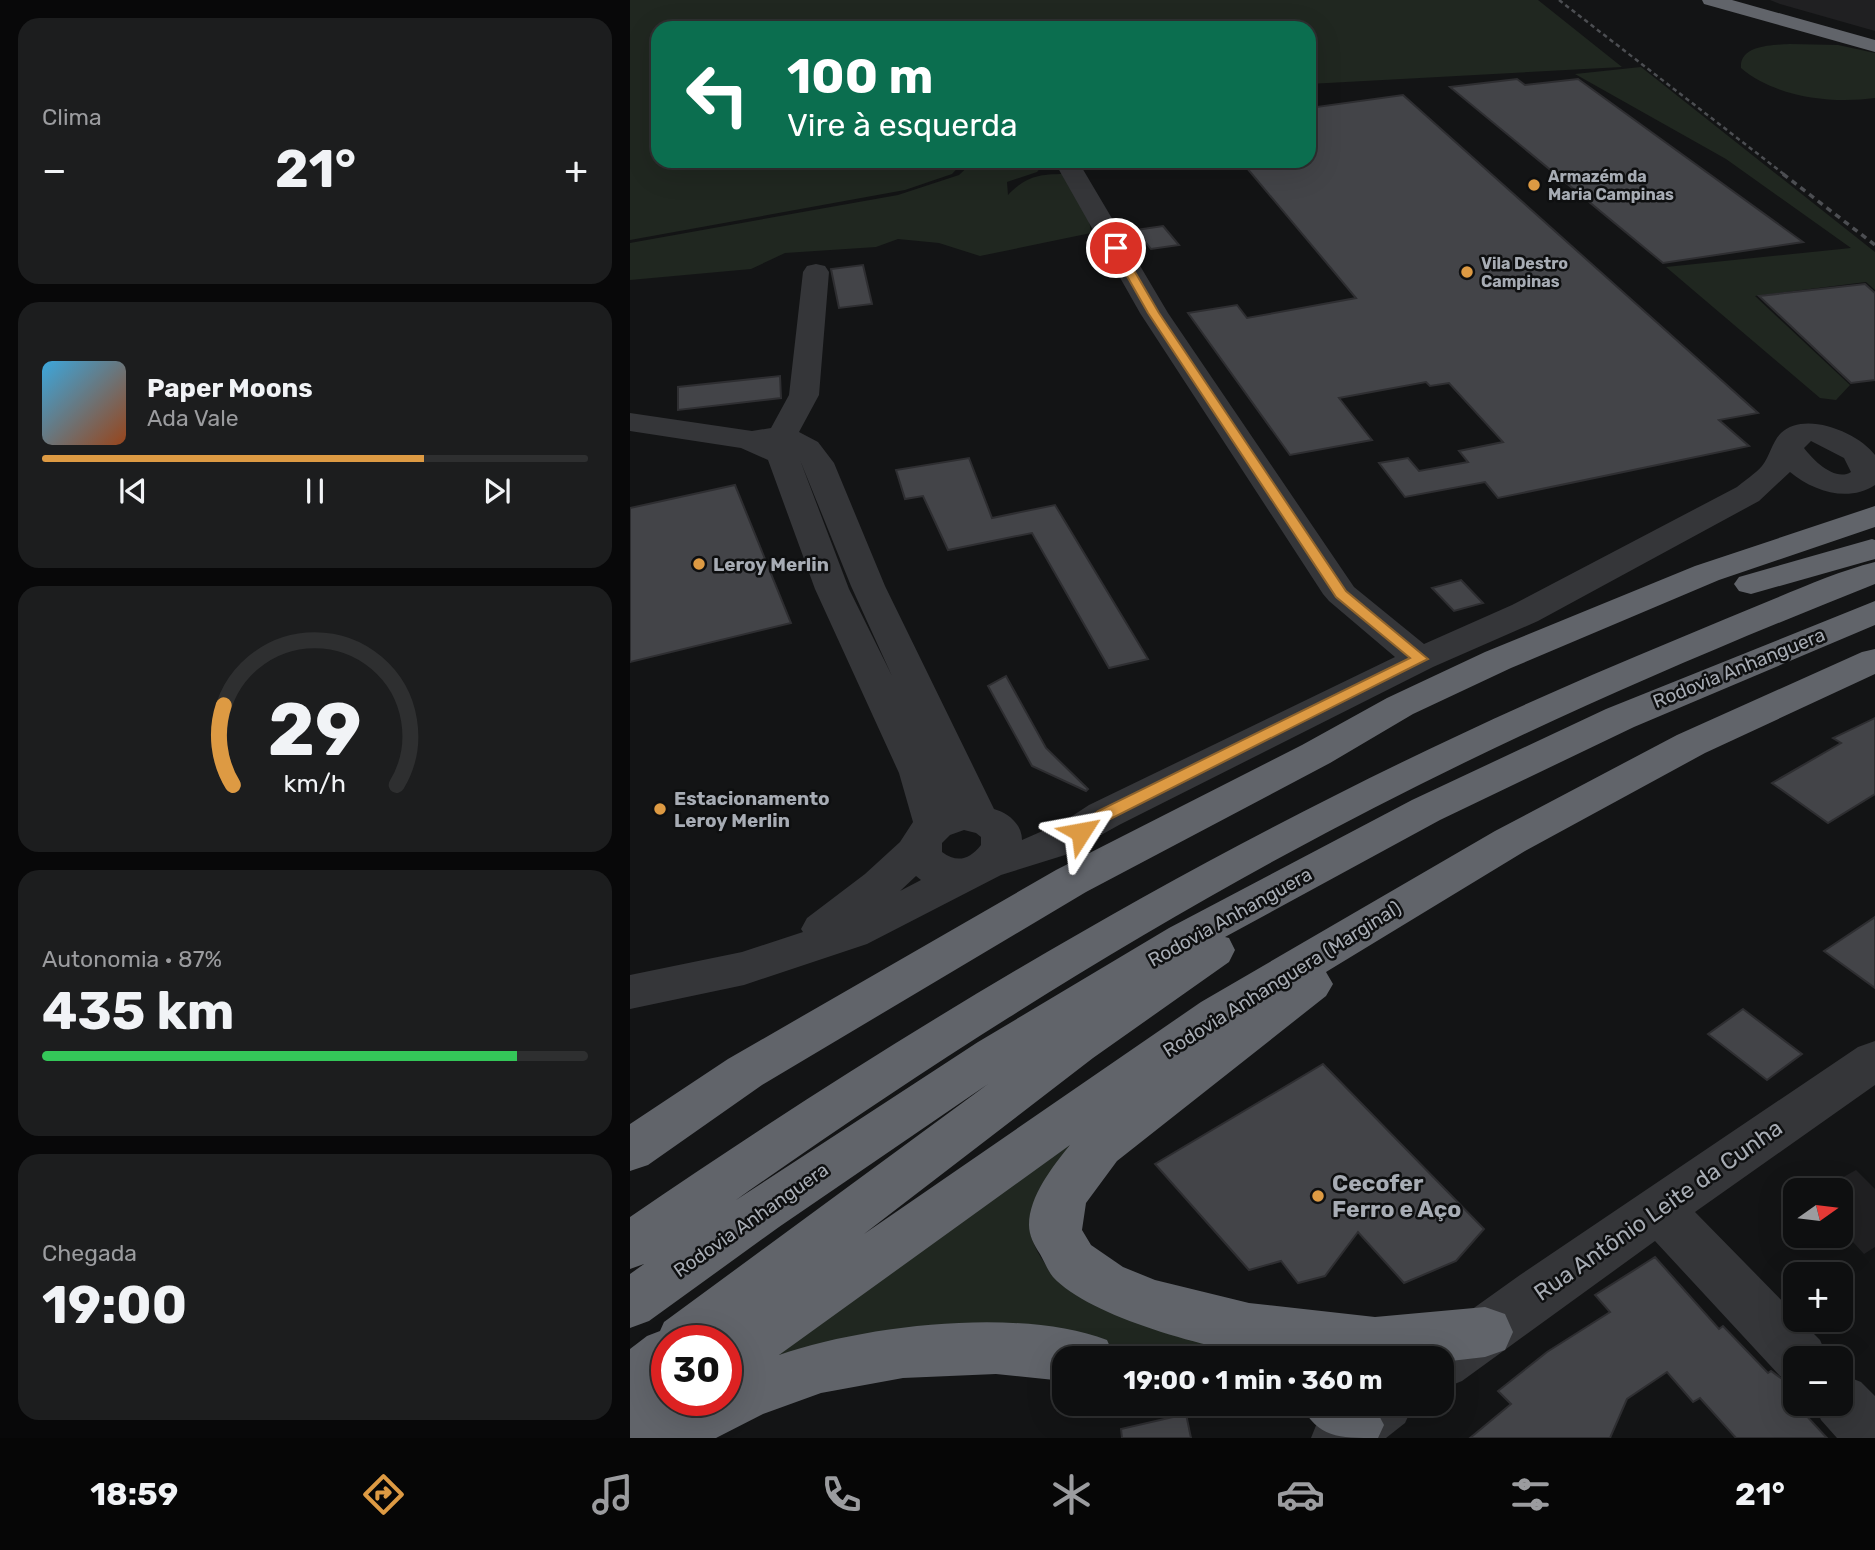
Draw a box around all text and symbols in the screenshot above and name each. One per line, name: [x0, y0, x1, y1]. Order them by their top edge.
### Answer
text: 100 m: [787, 47, 933, 105]
icon: left: [672, 49, 763, 140]
text: Clima: [42, 103, 102, 131]
text: Vire à esquerda: [787, 106, 1018, 144]
text: 21°: [275, 138, 356, 200]
text: −: [42, 147, 67, 193]
text: +: [564, 147, 588, 193]
place label: Armazém da Maria Campinas: [1548, 167, 1674, 204]
marker: Armazém da Maria Campinas: [1526, 177, 1542, 193]
pin: [1086, 218, 1146, 278]
icon: arrive: [1097, 229, 1135, 267]
place label: Vila Destro Campinas: [1481, 254, 1568, 291]
marker: Vila Destro Campinas: [1459, 264, 1475, 280]
text: Paper Moons: [147, 373, 313, 404]
text: Ada Vale: [147, 404, 239, 432]
icon: previous: [114, 472, 152, 510]
icon: pause: [296, 472, 334, 510]
icon: next: [478, 472, 516, 510]
place label: Leroy Merlin: [713, 553, 829, 576]
marker: Leroy Merlin: [691, 556, 707, 572]
street label: Rodovia Anhanguera: [1650, 623, 1828, 713]
text: 29: [268, 687, 362, 773]
text: km/h: [284, 769, 346, 798]
place label: Estacionamento Leroy Merlin: [674, 787, 830, 832]
position arrow: [1044, 795, 1118, 869]
marker: Estacionamento Leroy Merlin: [652, 801, 668, 817]
street label: Rodovia Anhanguera: [1144, 862, 1316, 972]
street label: Rodovia Anhanguera (Marginal): [1159, 896, 1405, 1062]
text: Autonomia · 87%: [42, 945, 222, 973]
text: 435 km: [42, 980, 235, 1042]
street label: Rua Antônio Leite da Cunha: [1528, 1113, 1788, 1307]
street label: Rodovia Anhanguera: [669, 1158, 833, 1282]
place label: Cecofer Ferro e Aço: [1332, 1169, 1461, 1223]
north arrow: [1783, 1178, 1853, 1248]
map controls: [1783, 1178, 1853, 1416]
marker: Cecofer Ferro e Aço: [1310, 1188, 1326, 1204]
text: Chegada: [42, 1239, 137, 1267]
button: +: [1783, 1262, 1853, 1332]
text: 19:00: [42, 1274, 187, 1336]
speed limit sign: 30: [651, 1325, 742, 1416]
button: −: [1783, 1346, 1853, 1416]
text: 19:00 · 1 min · 360 m: [1123, 1365, 1383, 1396]
icon: directions: [359, 1470, 408, 1519]
icon: music: [588, 1470, 637, 1519]
icon: phone: [817, 1470, 866, 1519]
icon: climate: [1047, 1470, 1096, 1519]
icon: car: [1276, 1470, 1325, 1519]
icon: filters: [1506, 1470, 1555, 1519]
text: 18:59: [90, 1475, 178, 1513]
text: 21°: [1735, 1475, 1785, 1513]

